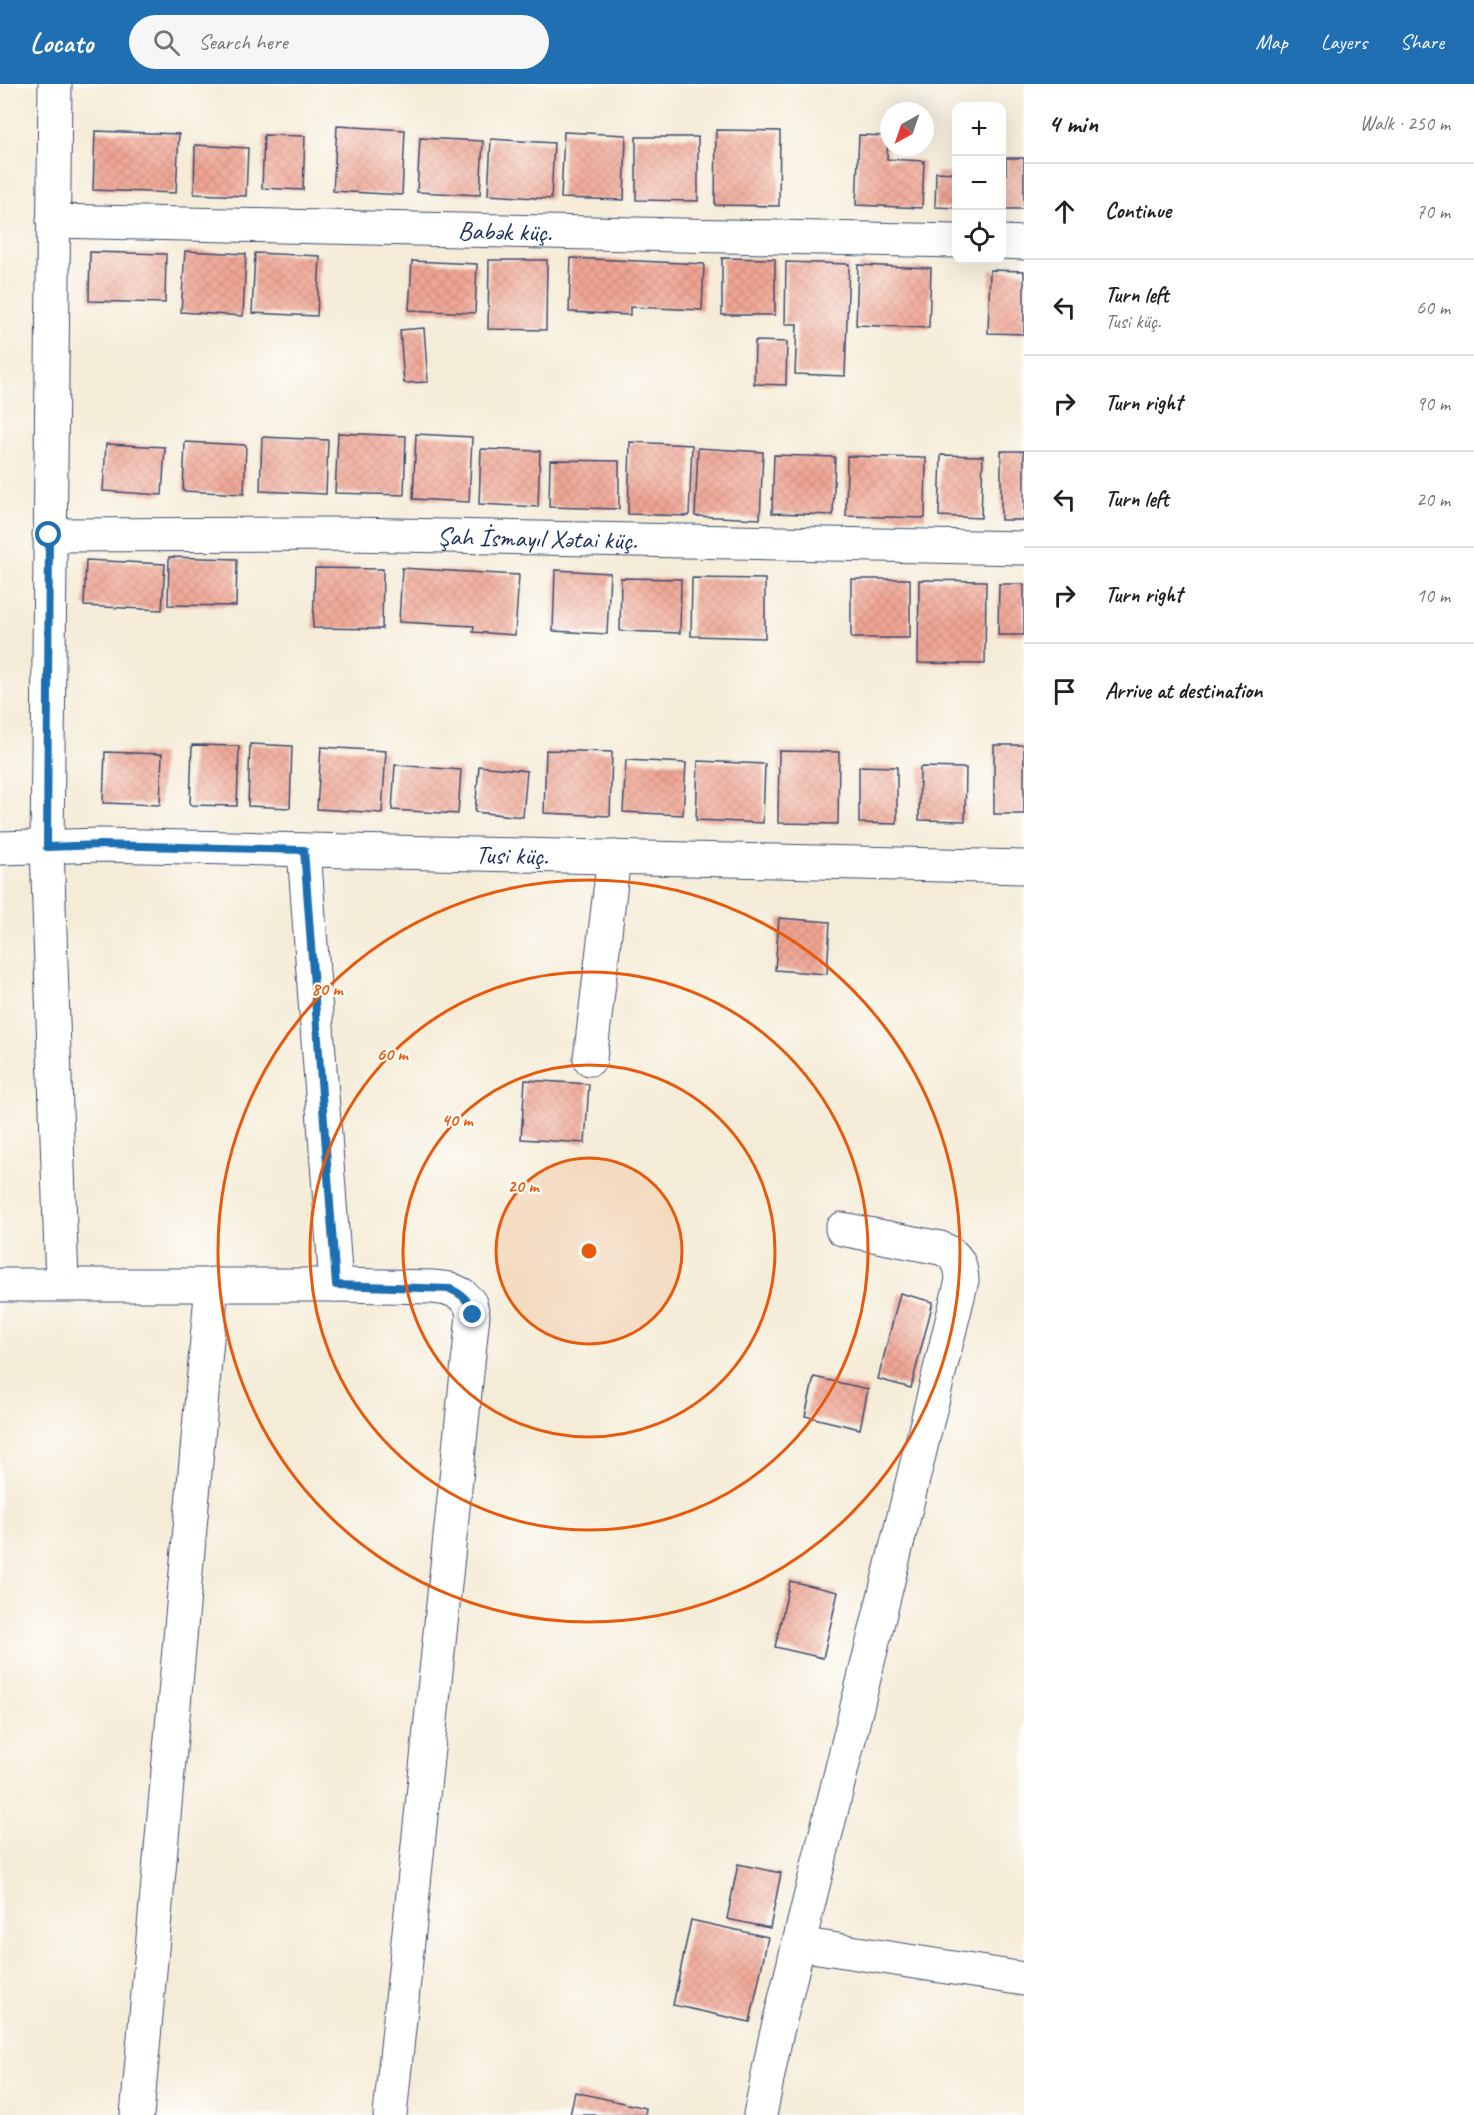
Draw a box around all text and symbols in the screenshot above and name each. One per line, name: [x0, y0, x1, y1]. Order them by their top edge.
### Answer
search box: [129, 15, 549, 69]
text: Locato: [30, 25, 93, 60]
icon: search: [150, 26, 183, 59]
text: Search here: [198, 28, 288, 56]
text: Map: [1255, 29, 1288, 55]
text: Layers: [1321, 29, 1367, 55]
text: Share: [1400, 29, 1444, 55]
north arrow: [880, 102, 934, 156]
map controls: [952, 102, 1006, 264]
button: +: [952, 102, 1006, 156]
text: 4 min: [1048, 107, 1098, 140]
text: Walk · 250 m: [1360, 111, 1450, 136]
button: −: [952, 156, 1006, 210]
icon: ahead: [1048, 195, 1081, 228]
text: Continue: [1105, 197, 1171, 225]
text: 70 m: [1416, 199, 1450, 224]
button: locate: [952, 210, 1006, 264]
street label: Babək küç.: [458, 214, 553, 249]
text: Turn left: [1105, 281, 1169, 309]
icon: left: [1048, 291, 1081, 324]
text: 60 m: [1416, 295, 1450, 320]
text: Tusi küç.: [1105, 309, 1161, 334]
icon: right: [1048, 387, 1081, 420]
text: Turn right: [1105, 389, 1182, 417]
text: 90 m: [1416, 391, 1450, 416]
icon: left: [1048, 483, 1081, 516]
text: Turn left: [1105, 485, 1169, 513]
text: 20 m: [1416, 487, 1450, 512]
street label: Şah İsmayıl Xətai küç.: [437, 520, 638, 557]
route start: [35, 521, 61, 547]
icon: right: [1048, 579, 1081, 612]
text: Turn right: [1105, 581, 1182, 609]
text: 10 m: [1416, 583, 1450, 608]
icon: arrive: [1048, 675, 1081, 708]
text: Arrive at destination: [1105, 677, 1262, 705]
street label: Tusi küç.: [475, 838, 549, 873]
text: 80 m: [312, 978, 344, 1000]
text: 60 m: [376, 1043, 409, 1065]
text: 40 m: [442, 1109, 474, 1131]
text: 20 m: [508, 1175, 540, 1197]
centre of rings: [579, 1241, 599, 1261]
route end: [459, 1301, 485, 1327]

